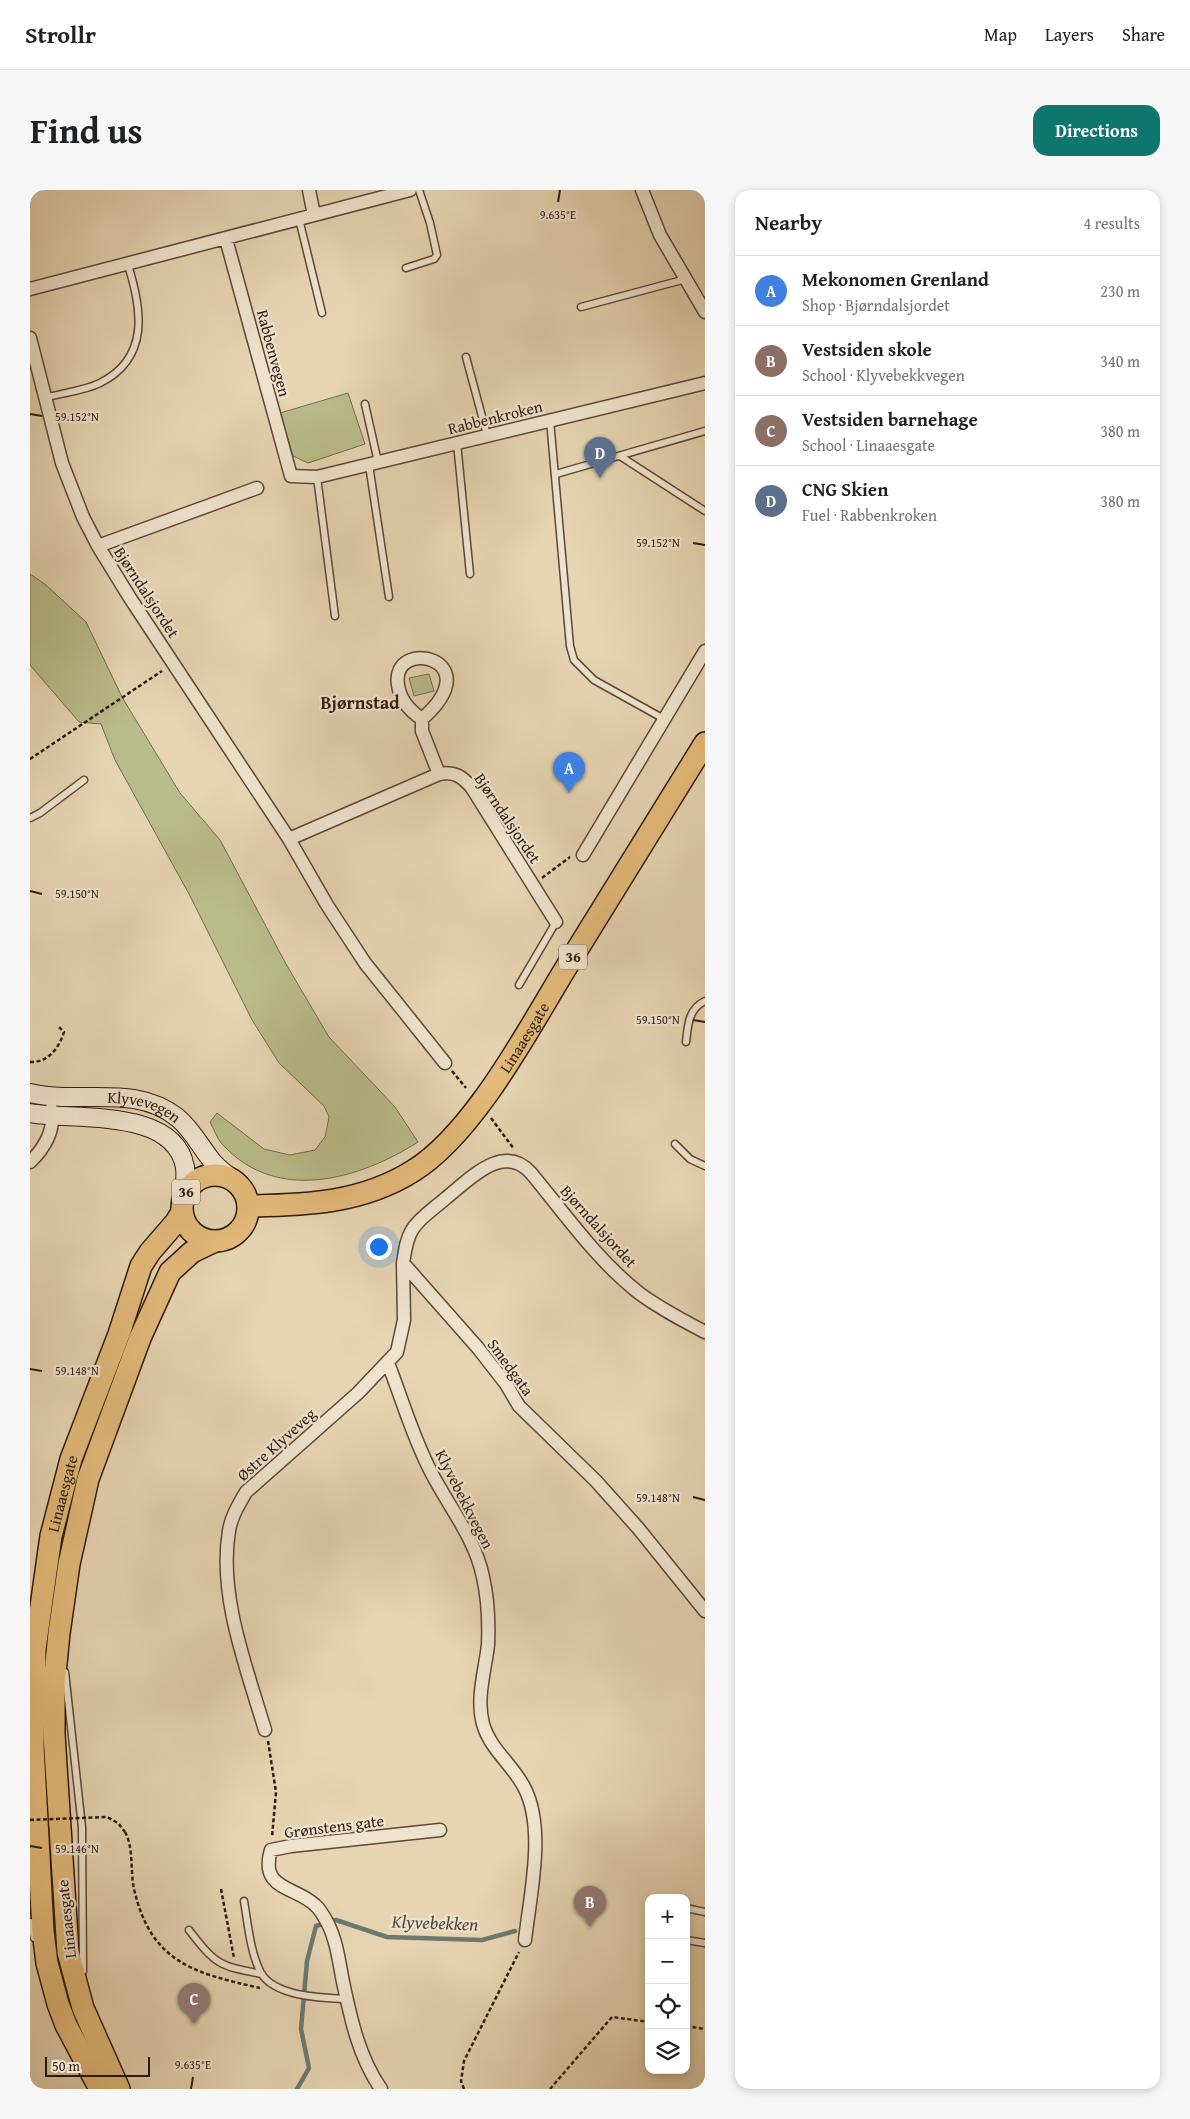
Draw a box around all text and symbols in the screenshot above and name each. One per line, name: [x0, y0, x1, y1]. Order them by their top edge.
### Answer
text: Strollr: [25, 17, 96, 52]
text: Map: [984, 21, 1017, 48]
text: Layers: [1045, 21, 1094, 48]
text: Share: [1122, 21, 1165, 48]
text: Find us: [30, 105, 143, 156]
button: Directions: [1033, 105, 1160, 156]
text: 9.635°E: [540, 206, 576, 223]
text: Nearby: [755, 207, 822, 238]
text: 4 results: [1083, 211, 1140, 235]
text: Mekonomen Grenland: [802, 265, 989, 293]
text: A: [766, 279, 776, 303]
text: 230 m: [1100, 279, 1140, 303]
text: Shop · Bjørndalsjordet: [802, 293, 950, 317]
street label: Rabbenvegen: [251, 307, 297, 399]
text: Vestsiden skole: [802, 335, 932, 363]
text: B: [766, 349, 776, 373]
text: 340 m: [1100, 349, 1140, 373]
text: School · Klyvebekkvegen: [802, 363, 965, 387]
street label: Rabbenkroken: [445, 394, 545, 440]
text: Vestsiden barnehage: [802, 405, 978, 433]
text: 59.152°N: [55, 408, 99, 425]
text: C: [766, 419, 776, 443]
text: 380 m: [1100, 419, 1140, 443]
text: School · Linaaesgate: [802, 433, 935, 457]
pin: D: [584, 437, 616, 478]
text: CNG Skien: [802, 475, 888, 503]
text: D: [766, 489, 776, 513]
text: 380 m: [1100, 489, 1140, 513]
text: Fuel · Rabbenkroken: [802, 503, 937, 527]
text: 59.152°N: [636, 534, 680, 551]
street label: Bjørndalsjordet: [108, 542, 186, 643]
district label: Bjørnstad: [320, 689, 400, 716]
pin: A: [553, 752, 585, 793]
street label: Bjørndalsjordet: [469, 768, 547, 868]
text: 59.150°N: [55, 885, 99, 902]
road number: 36: [559, 944, 587, 970]
street label: Linaaesgate: [493, 997, 555, 1078]
text: 59.150°N: [636, 1011, 680, 1028]
street label: Klyvevegen: [107, 1085, 186, 1128]
street label: Bjørndalsjordet: [555, 1179, 643, 1273]
road number: 36: [172, 1180, 200, 1204]
your location: [366, 1234, 392, 1260]
street label: Smedgata: [482, 1333, 540, 1401]
text: 59.148°N: [55, 1362, 99, 1379]
street label: Østre Klyveveg: [231, 1402, 321, 1486]
street label: Klyvebekkvegen: [430, 1445, 500, 1553]
street label: Linaaesgate: [41, 1451, 84, 1535]
text: 59.148°N: [636, 1489, 680, 1506]
street label: Grønstens gate: [283, 1808, 385, 1844]
text: 59.146°N: [55, 1840, 99, 1857]
street label: Linaaesgate: [50, 1878, 82, 1960]
pin: B: [574, 1886, 606, 1927]
map controls: [645, 1894, 690, 2074]
button: +: [645, 1894, 690, 1939]
water label: Klyvebekken: [390, 1907, 479, 1938]
button: −: [645, 1939, 690, 1984]
pin: C: [178, 1983, 210, 2024]
button: locate: [645, 1984, 690, 2029]
button: layers: [645, 2029, 690, 2074]
scale bar: [45, 2054, 150, 2077]
text: 50 m: [52, 2056, 80, 2076]
text: 9.635°E: [175, 2056, 211, 2073]

